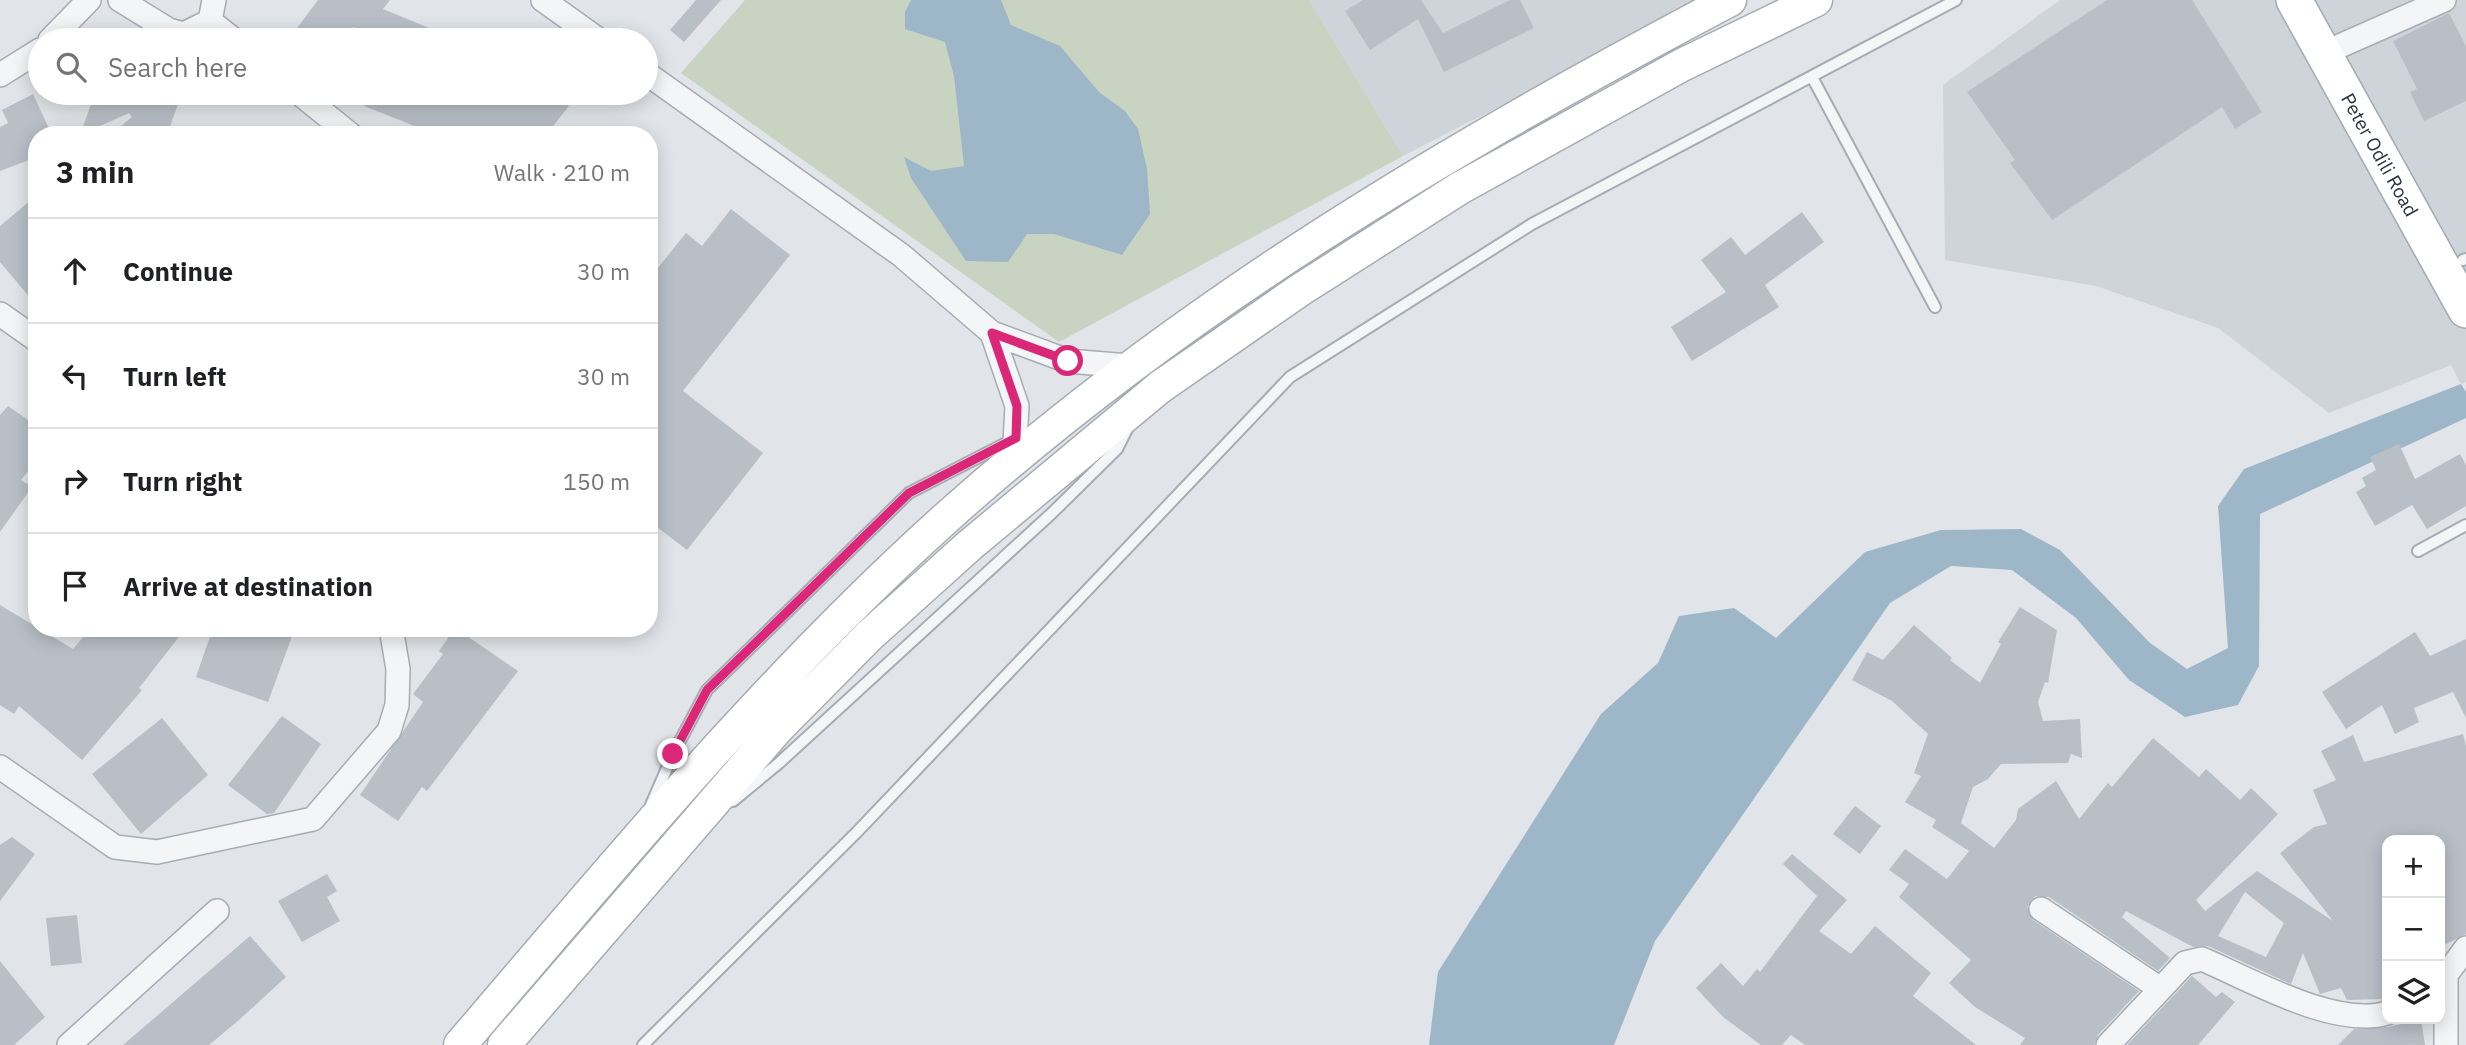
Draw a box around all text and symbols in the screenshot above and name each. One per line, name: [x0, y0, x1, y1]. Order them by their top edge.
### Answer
search box: [28, 28, 658, 105]
icon: search: [52, 48, 90, 86]
text: Search here: [108, 50, 247, 84]
street label: Peter Odili Road: [2336, 89, 2424, 221]
text: 3 min: [56, 152, 134, 191]
text: Walk · 210 m: [494, 157, 630, 187]
icon: ahead: [56, 252, 94, 290]
text: Continue: [123, 254, 233, 288]
text: 30 m: [577, 256, 630, 286]
route start: [1052, 345, 1083, 376]
icon: left: [56, 357, 94, 395]
text: Turn left: [123, 359, 226, 393]
text: 30 m: [577, 361, 630, 391]
icon: right: [56, 462, 94, 500]
text: Turn right: [123, 464, 242, 498]
text: 150 m: [563, 466, 630, 496]
icon: arrive: [56, 567, 94, 605]
text: Arrive at destination: [123, 569, 373, 603]
route end: [657, 738, 688, 769]
map controls: [2382, 835, 2445, 1024]
button: +: [2382, 835, 2445, 898]
button: −: [2382, 898, 2445, 961]
button: layers: [2382, 961, 2445, 1024]

